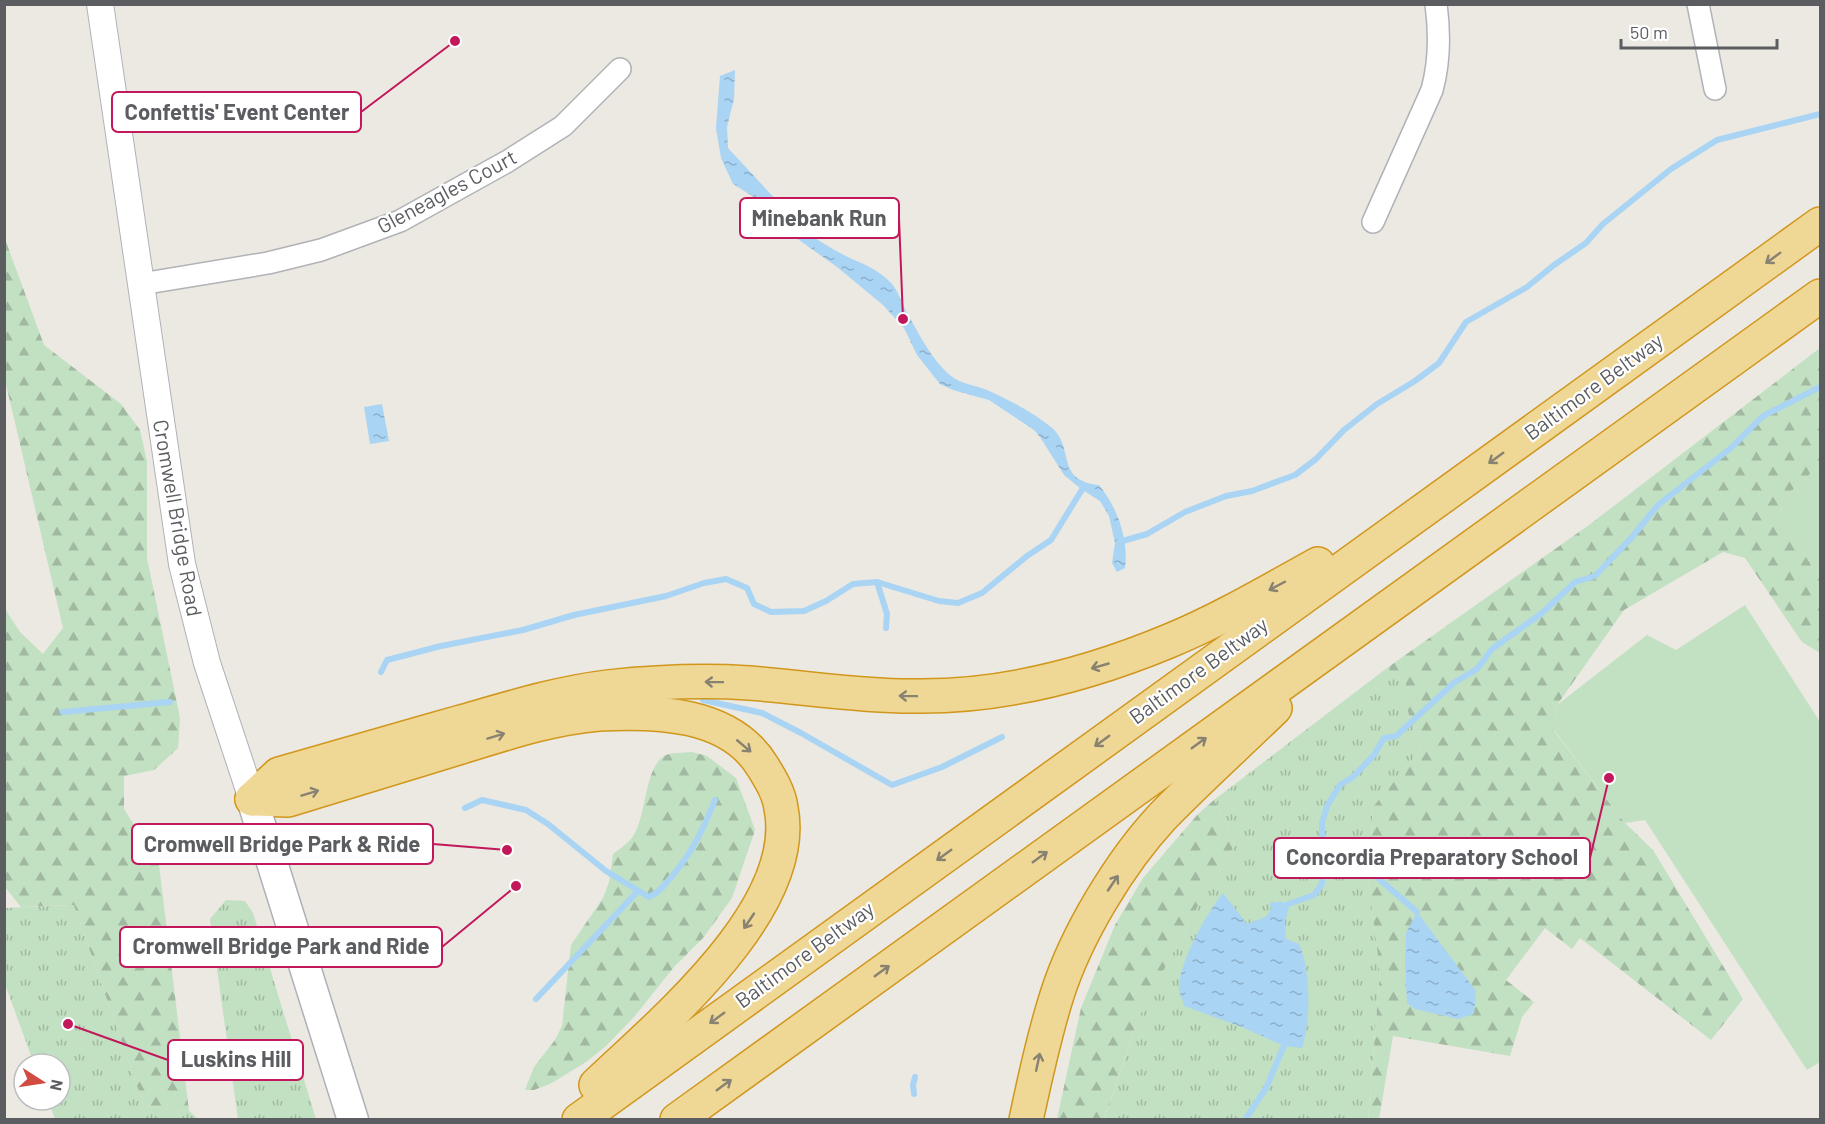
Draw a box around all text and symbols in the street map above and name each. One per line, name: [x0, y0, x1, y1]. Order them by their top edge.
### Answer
scale bar: [1621, 12, 1777, 50]
text: 50 m: [1630, 21, 1668, 43]
callout: Confettis' Event Center: [112, 92, 361, 132]
text: Confettis' Event Center: [125, 98, 350, 124]
street label: Gleneagles Court: [372, 143, 520, 238]
callout: Minebank Run: [740, 198, 899, 238]
text: Minebank Run: [751, 204, 887, 230]
one-way arrow: [1766, 252, 1782, 264]
street label: Baltimore Beltway: [1519, 327, 1668, 444]
street label: Cromwell Bridge Road: [149, 417, 208, 618]
one-way arrow: [1488, 452, 1504, 464]
one-way arrow: [1269, 580, 1286, 592]
street label: Baltimore Beltway: [1124, 611, 1273, 728]
one-way arrow: [1091, 661, 1110, 672]
one-way arrow: [704, 677, 724, 688]
one-way arrow: [899, 690, 919, 702]
one-way arrow: [486, 730, 505, 741]
one-way arrow: [1094, 735, 1111, 747]
one-way arrow: [1190, 737, 1206, 749]
one-way arrow: [736, 739, 752, 752]
one-way arrow: [300, 787, 319, 798]
callout: Cromwell Bridge Park & Ride: [132, 824, 433, 864]
text: Cromwell Bridge Park & Ride: [144, 830, 420, 856]
callout: Concordia Preparatory School: [1274, 838, 1590, 878]
text: Concordia Preparatory School: [1286, 843, 1578, 869]
one-way arrow: [936, 849, 952, 861]
one-way arrow: [1032, 851, 1048, 863]
one-way arrow: [1107, 876, 1119, 892]
street label: Baltimore Beltway: [730, 895, 879, 1012]
one-way arrow: [743, 912, 755, 929]
callout: Cromwell Bridge Park and Ride: [120, 927, 442, 967]
text: Cromwell Bridge Park and Ride: [132, 932, 430, 958]
one-way arrow: [874, 965, 890, 977]
one-way arrow: [710, 1012, 726, 1024]
callout: Luskins Hill: [168, 1040, 303, 1080]
text: Luskins Hill: [181, 1045, 291, 1071]
north arrow: [12, 1052, 72, 1112]
one-way arrow: [1033, 1053, 1045, 1072]
text: N: [47, 1078, 68, 1092]
one-way arrow: [715, 1079, 732, 1091]

